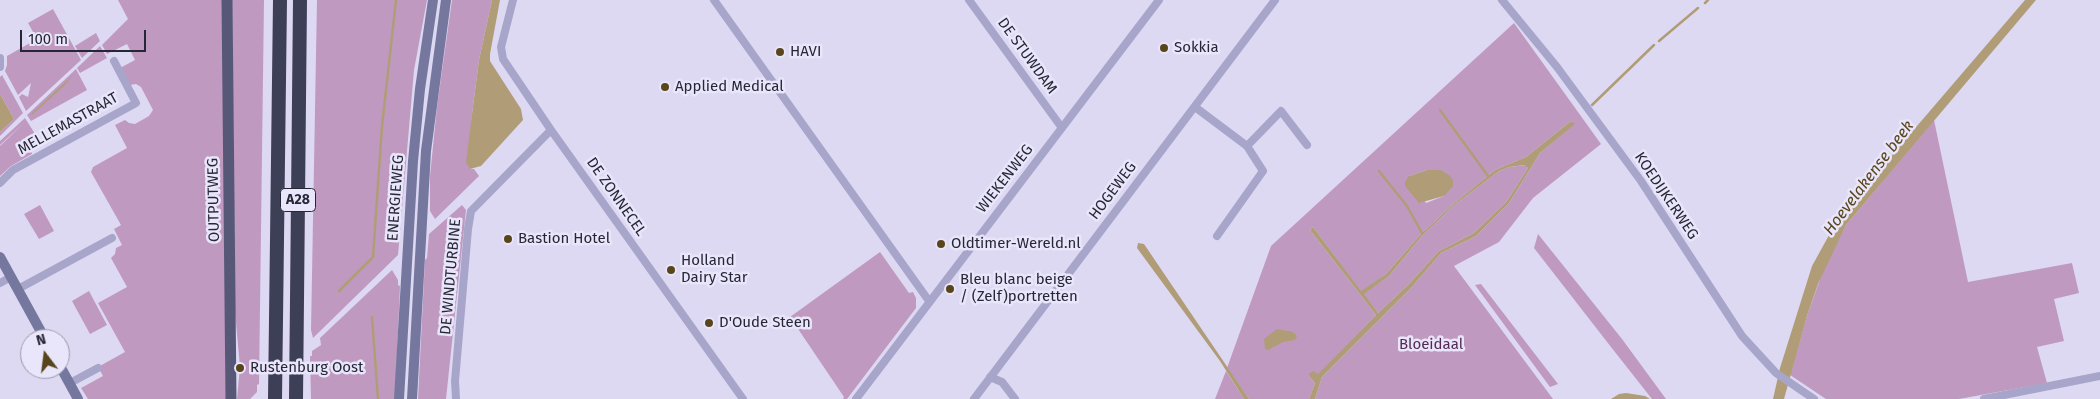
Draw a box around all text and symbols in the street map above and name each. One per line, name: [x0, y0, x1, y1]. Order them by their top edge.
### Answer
street label: DE STUWDAM: [993, 15, 1061, 97]
scale bar: [22, 20, 149, 52]
text: 100 m: [28, 30, 68, 48]
place label: Sokkia: [1174, 39, 1219, 57]
marker: Sokkia: [1158, 42, 1170, 54]
place label: HAVI: [790, 43, 821, 61]
marker: HAVI: [774, 46, 786, 58]
place label: Applied Medical: [675, 78, 784, 96]
marker: Applied Medical: [659, 81, 671, 93]
street label: MELLEMASTRAAT: [15, 89, 121, 159]
water label: Hoevelakense beek: [1820, 117, 1918, 239]
street label: WIEKENWEG: [973, 141, 1037, 217]
street label: KOEDIJKERWEG: [1630, 149, 1702, 243]
street label: ENERGIEWEG: [384, 154, 408, 242]
street label: DE ZONNECEL: [582, 154, 650, 240]
street label: OUTPUTWEG: [204, 158, 224, 242]
street label: HOGEWEG: [1085, 159, 1141, 223]
road number: A28: [280, 188, 316, 212]
street label: DE WINDTURBINE: [437, 218, 465, 336]
place label: Bastion Hotel: [518, 230, 610, 248]
marker: Bastion Hotel: [502, 233, 514, 245]
place label: Oldtimer-Wereld.nl: [951, 235, 1081, 253]
marker: Oldtimer-Wereld.nl: [935, 238, 947, 250]
place label: Holland Dairy Star: [681, 252, 747, 287]
marker: Holland Dairy Star: [665, 264, 677, 276]
place label: Bleu blanc beige / (Zelf)portretten: [960, 271, 1078, 306]
marker: Bleu blanc beige / (Zelf)portretten: [944, 283, 956, 295]
place label: D'Oude Steen: [719, 314, 811, 332]
marker: D'Oude Steen: [703, 317, 715, 329]
north arrow: [20, 329, 70, 379]
text: N: [35, 331, 48, 349]
park label: Bloeidaal: [1399, 336, 1463, 354]
place label: Rustenburg Oost: [250, 359, 364, 377]
marker: Rustenburg Oost: [234, 362, 246, 374]

